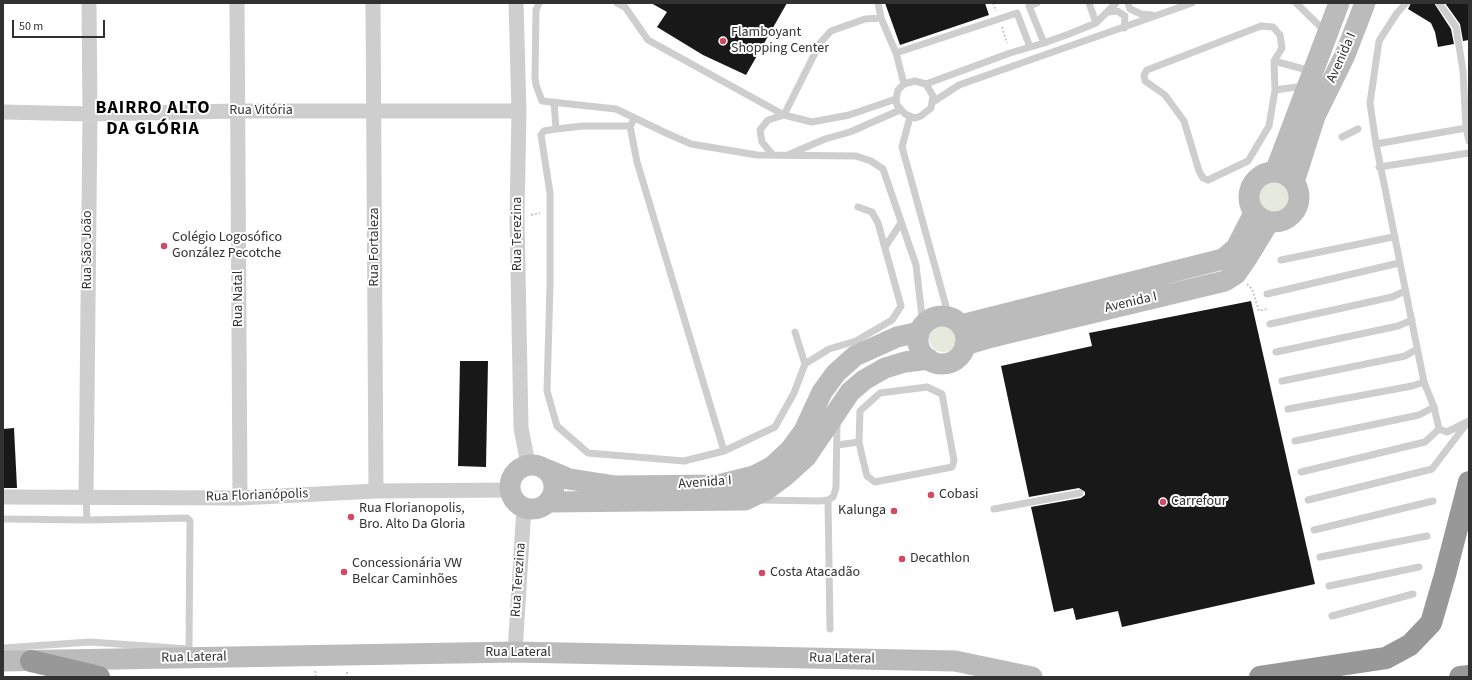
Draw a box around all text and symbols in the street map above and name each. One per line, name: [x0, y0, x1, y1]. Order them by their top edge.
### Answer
scale bar: [14, 12, 107, 38]
text: 50 m: [19, 18, 43, 35]
place label: Flamboyant Shopping Center: [731, 25, 829, 58]
street label: Avenida I: [1323, 30, 1361, 86]
marker: Flamboyant Shopping Center: [718, 36, 728, 46]
district label: BAIRRO ALTO DA GLÓRIA: [96, 98, 210, 140]
street label: Rua Vitória: [229, 103, 293, 119]
street label: Rua Terezina: [510, 197, 526, 271]
street label: Rua Fortaleza: [367, 207, 383, 287]
street label: Rua São João: [80, 210, 96, 290]
place label: Colégio Logosófico González Pecotche: [172, 230, 282, 262]
marker: Colégio Logosófico González Pecotche: [159, 241, 169, 251]
street label: Rua Natal: [231, 271, 247, 327]
street label: Avenida I: [1103, 289, 1159, 317]
street label: Avenida I: [678, 473, 732, 493]
street label: Rua Florianópolis: [206, 486, 308, 506]
place label: Cobasi: [939, 487, 978, 503]
marker: Cobasi: [926, 490, 936, 500]
place label: Carrefour: [1171, 494, 1227, 510]
marker: Carrefour: [1158, 497, 1168, 507]
place label: Rua Florianopolis, Bro. Alto Da Gloria: [359, 501, 465, 534]
place label: Kalunga: [838, 503, 886, 519]
marker: Kalunga: [889, 506, 899, 516]
marker: Rua Florianopolis, Bro. Alto Da Gloria: [346, 512, 356, 522]
street label: Rua Terezina: [508, 542, 530, 618]
place label: Decathlon: [910, 551, 970, 567]
marker: Decathlon: [897, 554, 907, 564]
place label: Concessionária VW Belcar Caminhões: [352, 556, 462, 588]
place label: Costa Atacadão: [770, 565, 860, 581]
marker: Concessionária VW Belcar Caminhões: [339, 567, 349, 577]
marker: Costa Atacadão: [757, 568, 767, 578]
street label: Rua Lateral: [485, 645, 551, 661]
street label: Rua Lateral: [161, 649, 227, 667]
street label: Rua Lateral: [809, 650, 875, 668]

